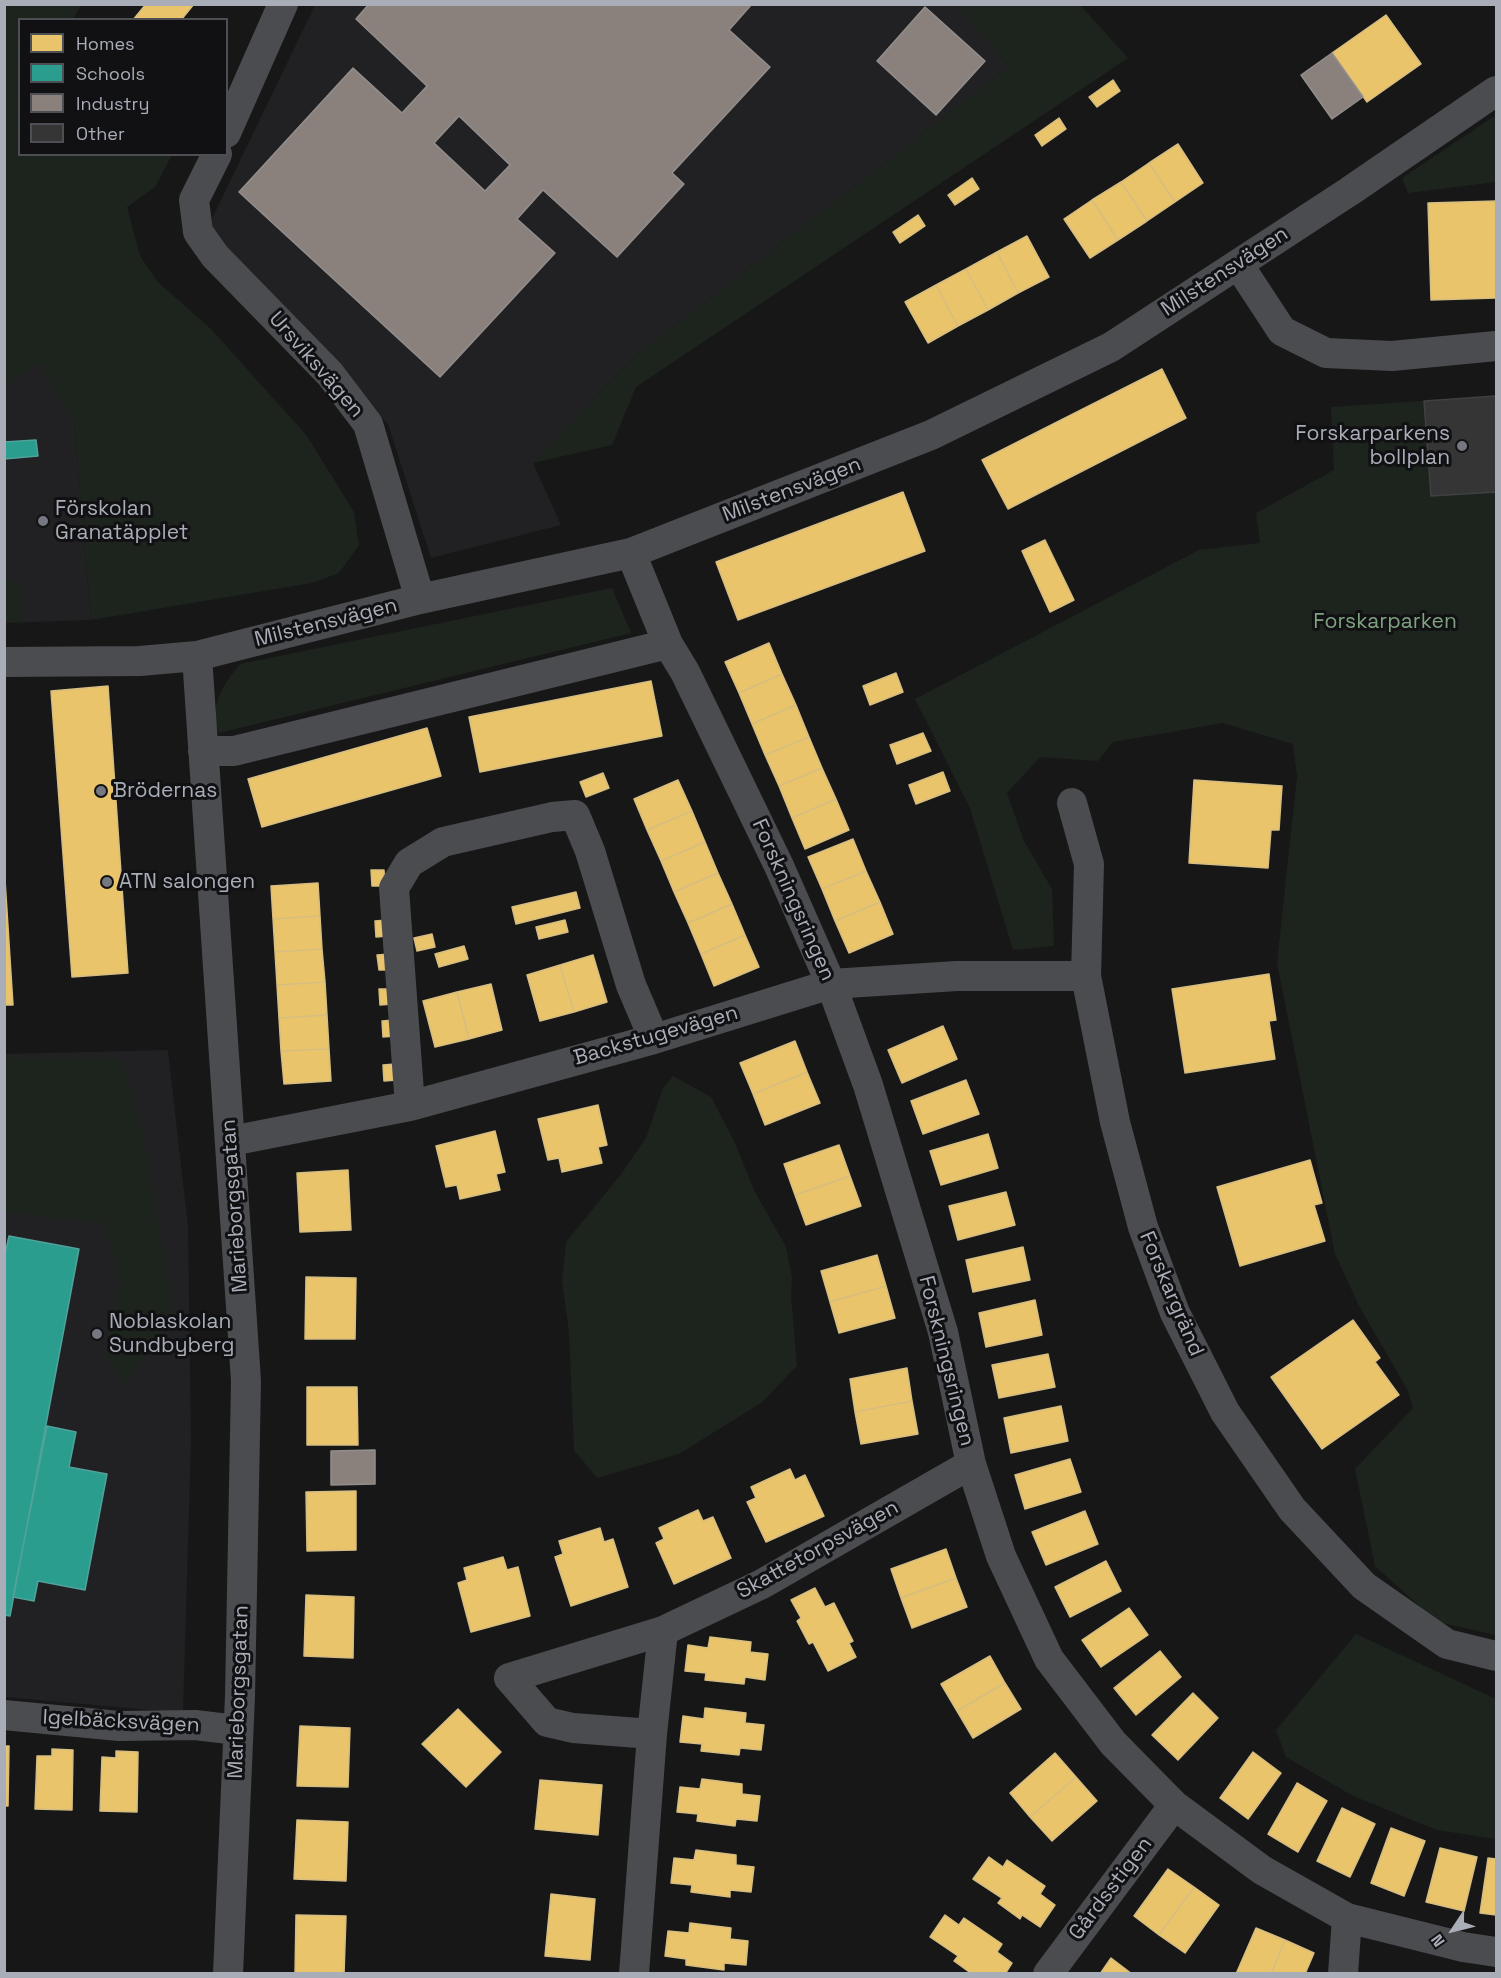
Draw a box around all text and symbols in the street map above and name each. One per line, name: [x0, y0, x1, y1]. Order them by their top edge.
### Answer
legend: [18, 18, 228, 156]
text: Homes: [76, 32, 135, 55]
text: Schools: [76, 62, 145, 85]
text: Industry: [76, 92, 149, 115]
text: Other: [76, 122, 125, 145]
street label: Milstensvägen: [1157, 222, 1293, 322]
street label: Ursviksvägen: [263, 307, 369, 423]
place label: Forskarparkens bollplan: [1295, 421, 1450, 471]
marker: Forskarparkens bollplan: [1455, 439, 1469, 453]
street label: Milstensvägen: [719, 452, 865, 528]
place label: Förskolan Granatäpplet: [55, 496, 188, 546]
marker: Förskolan Granatäpplet: [36, 514, 50, 528]
street label: Milstensvägen: [252, 593, 400, 653]
park label: Forskarparken: [1313, 609, 1457, 635]
place label: Brödernas: [113, 778, 217, 804]
marker: Brödernas: [94, 784, 108, 798]
street label: Forskningsringen: [746, 815, 840, 985]
place label: ATN salongen: [119, 869, 255, 895]
marker: ATN salongen: [100, 875, 114, 889]
street label: Backstugevägen: [571, 1001, 741, 1071]
street label: Marieborgsgatan: [216, 1118, 254, 1294]
street label: Forskargränd: [1133, 1228, 1209, 1360]
street label: Forskningsringen: [913, 1273, 979, 1449]
place label: Noblaskolan Sundbyberg: [109, 1309, 234, 1359]
marker: Noblaskolan Sundbyberg: [90, 1327, 104, 1341]
street label: Skattetorpsvägen: [733, 1495, 903, 1605]
street label: Marieborgsgatan: [223, 1605, 255, 1779]
street label: Igelbäcksvägen: [42, 1705, 200, 1739]
street label: Gårdsstigen: [1064, 1833, 1158, 1945]
north arrow: [1423, 1900, 1483, 1960]
text: N: [1426, 1930, 1450, 1951]

